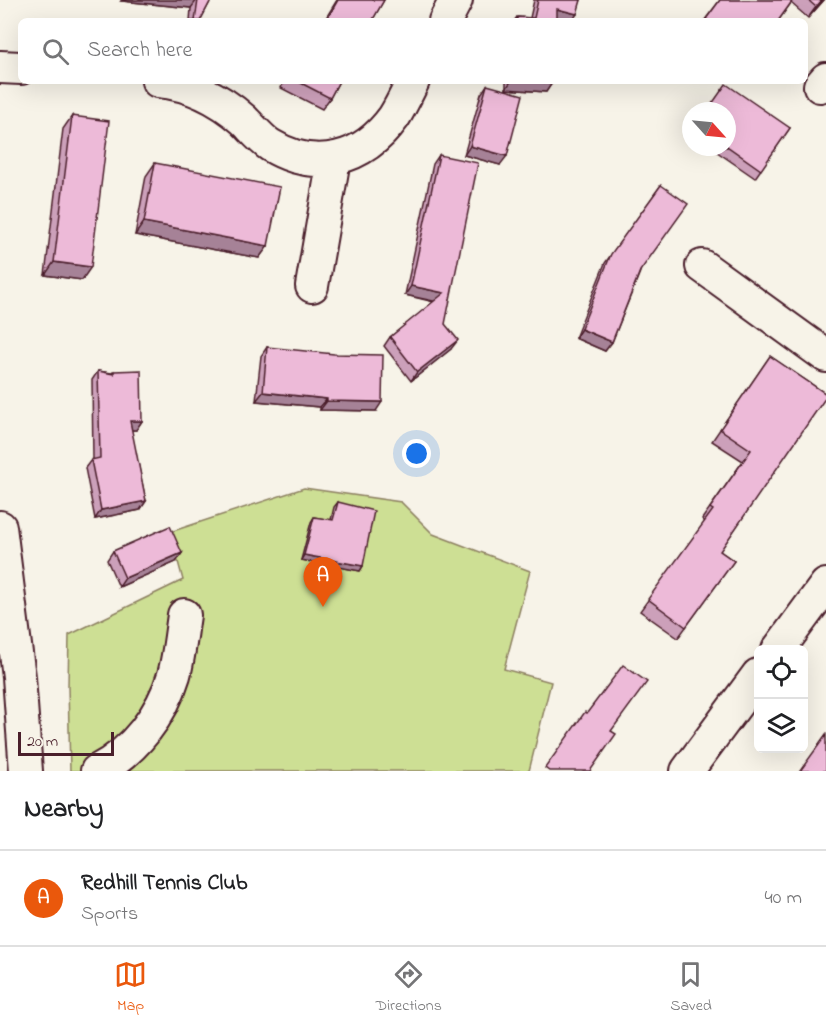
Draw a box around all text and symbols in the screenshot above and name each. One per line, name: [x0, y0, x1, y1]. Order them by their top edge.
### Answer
search box: [18, 18, 808, 84]
icon: search: [39, 35, 72, 68]
text: Search here: [87, 35, 192, 67]
north arrow: [682, 102, 736, 156]
your location: [402, 439, 431, 468]
pin: A: [304, 558, 342, 607]
map controls: [754, 645, 808, 753]
button: locate: [754, 645, 808, 699]
button: layers: [754, 699, 808, 753]
scale bar: [18, 729, 114, 756]
text: 20 m: [27, 730, 58, 754]
text: Nearby: [24, 791, 103, 829]
text: Redhill Tennis Club: [81, 868, 247, 900]
text: A: [37, 884, 50, 913]
text: 40 m: [765, 884, 802, 913]
text: Sports: [81, 900, 138, 929]
tab: Map: [114, 958, 147, 1018]
tab: Directions: [375, 958, 442, 1018]
tab: Saved: [670, 958, 712, 1018]

